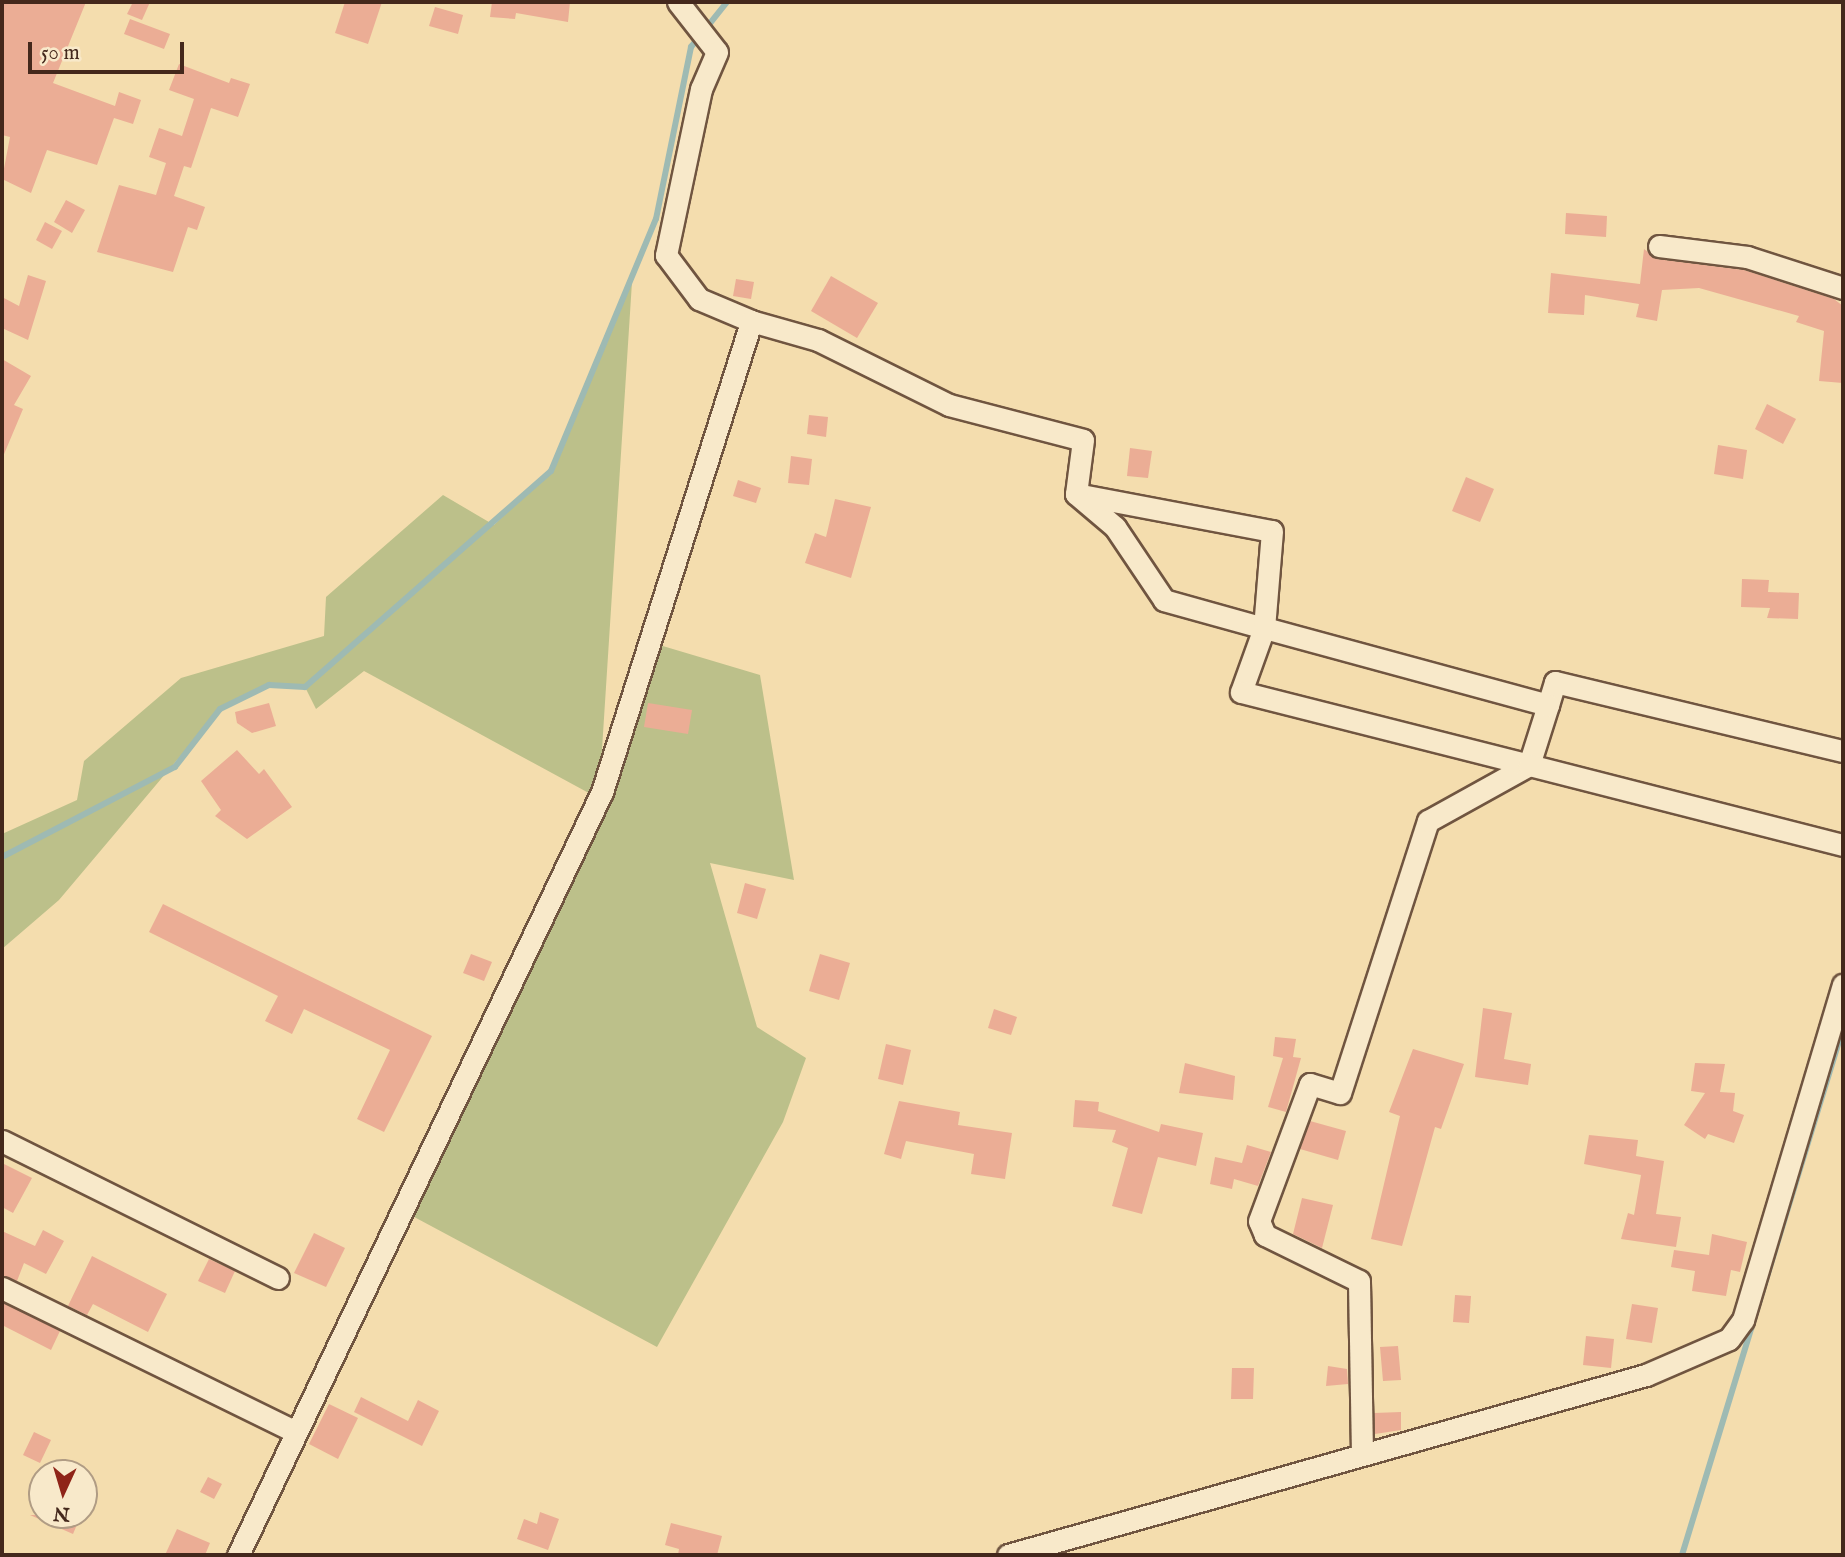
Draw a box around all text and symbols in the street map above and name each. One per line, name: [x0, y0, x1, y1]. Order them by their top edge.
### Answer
scale bar: [32, 28, 187, 72]
text: 50 m: [41, 40, 80, 67]
north arrow: [28, 1459, 98, 1529]
text: N: [53, 1500, 71, 1525]

